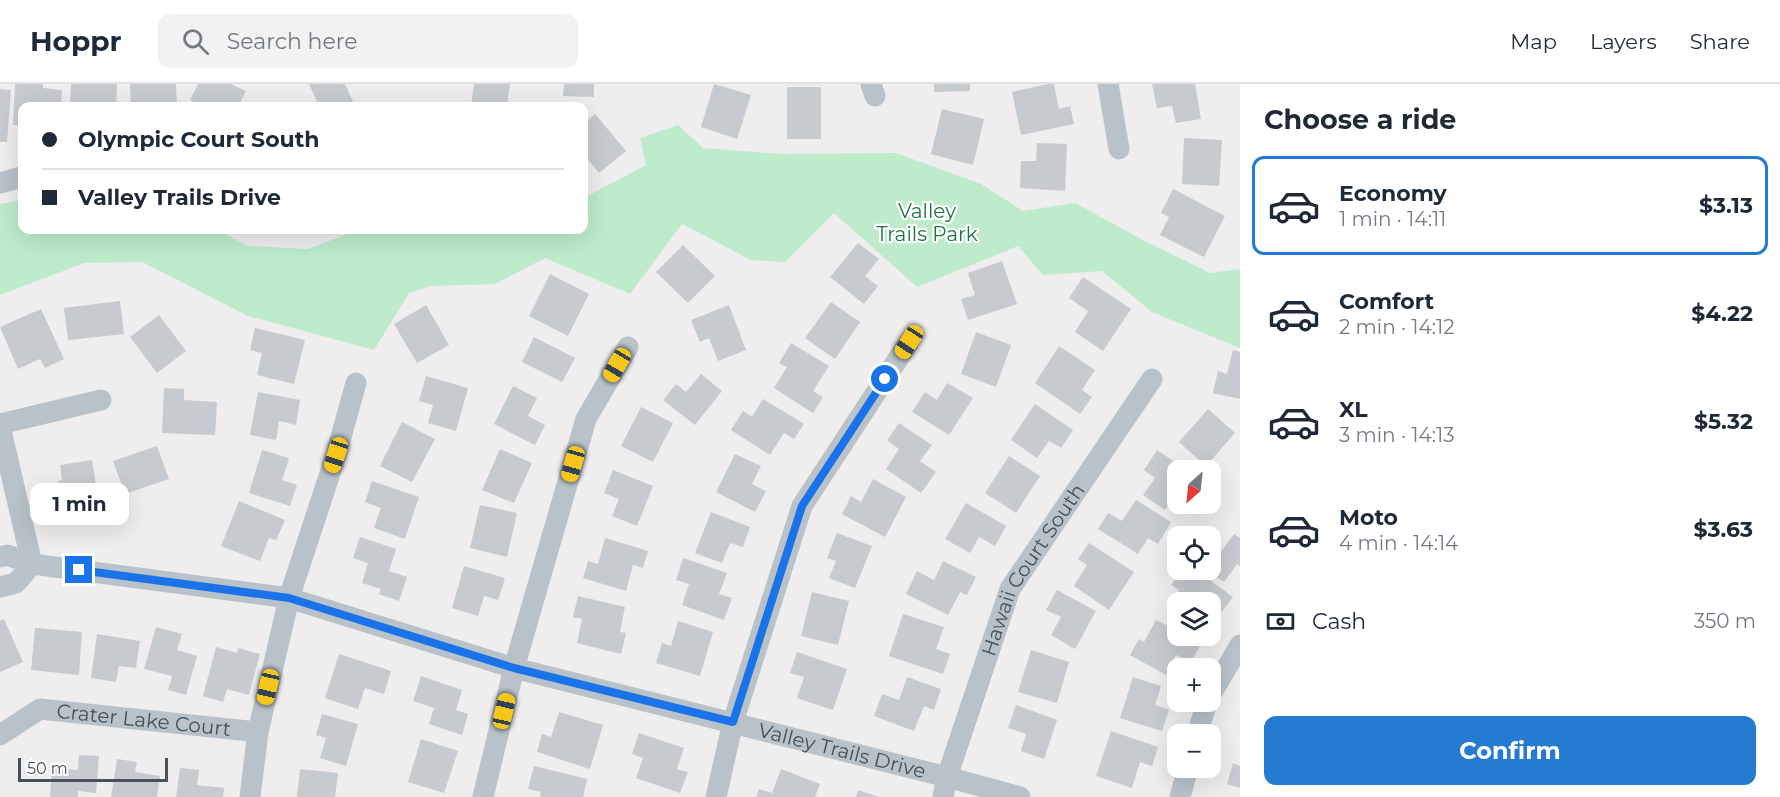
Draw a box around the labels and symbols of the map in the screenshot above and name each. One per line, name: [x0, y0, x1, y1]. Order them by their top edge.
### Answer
park label: Valley Trails Park: [876, 199, 978, 246]
car: [892, 322, 926, 362]
car: [600, 345, 634, 385]
route start: [871, 365, 898, 392]
car: [322, 435, 350, 475]
car: [559, 444, 587, 484]
north arrow: [1167, 460, 1221, 514]
street label: Hawaii Court South: [976, 479, 1090, 659]
callout: 1 min: [29, 483, 128, 525]
route end: [65, 556, 92, 583]
car: [255, 667, 281, 707]
car: [491, 691, 517, 731]
street label: Crater Lake Court: [55, 699, 232, 741]
street label: Valley Trails Drive: [756, 718, 928, 783]
scale bar: [18, 755, 168, 782]

